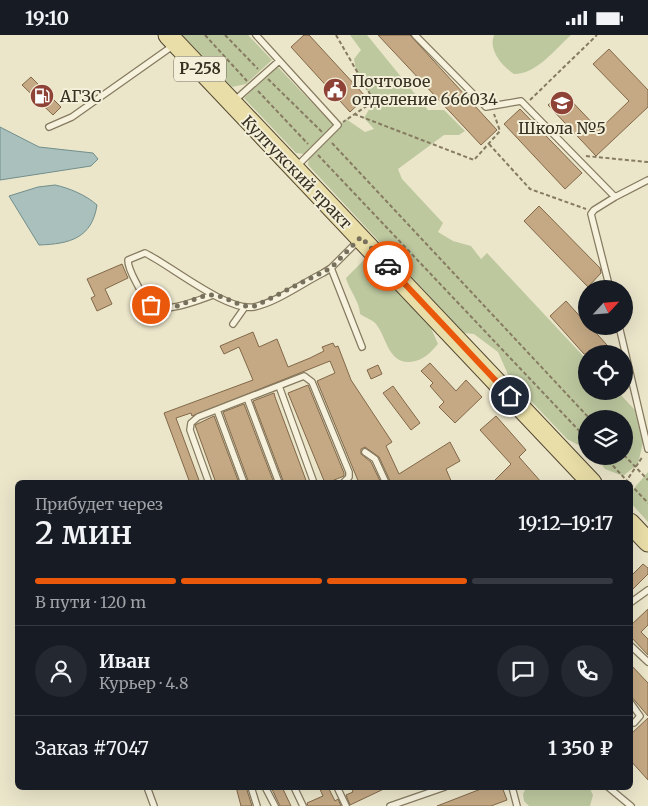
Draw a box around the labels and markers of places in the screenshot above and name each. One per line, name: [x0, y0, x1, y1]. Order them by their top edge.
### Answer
place label: Почтовое отделение 666034: [352, 71, 498, 109]
public building icon: Почтовое отделение 666034: [322, 77, 348, 103]
fuel station icon: АГЗС: [29, 83, 55, 109]
place label: АГЗС: [59, 86, 102, 106]
school or university icon: Школа №5: [549, 90, 575, 116]
place label: Школа №5: [518, 118, 606, 138]
pin: [130, 284, 172, 326]
pin: [489, 375, 531, 417]

